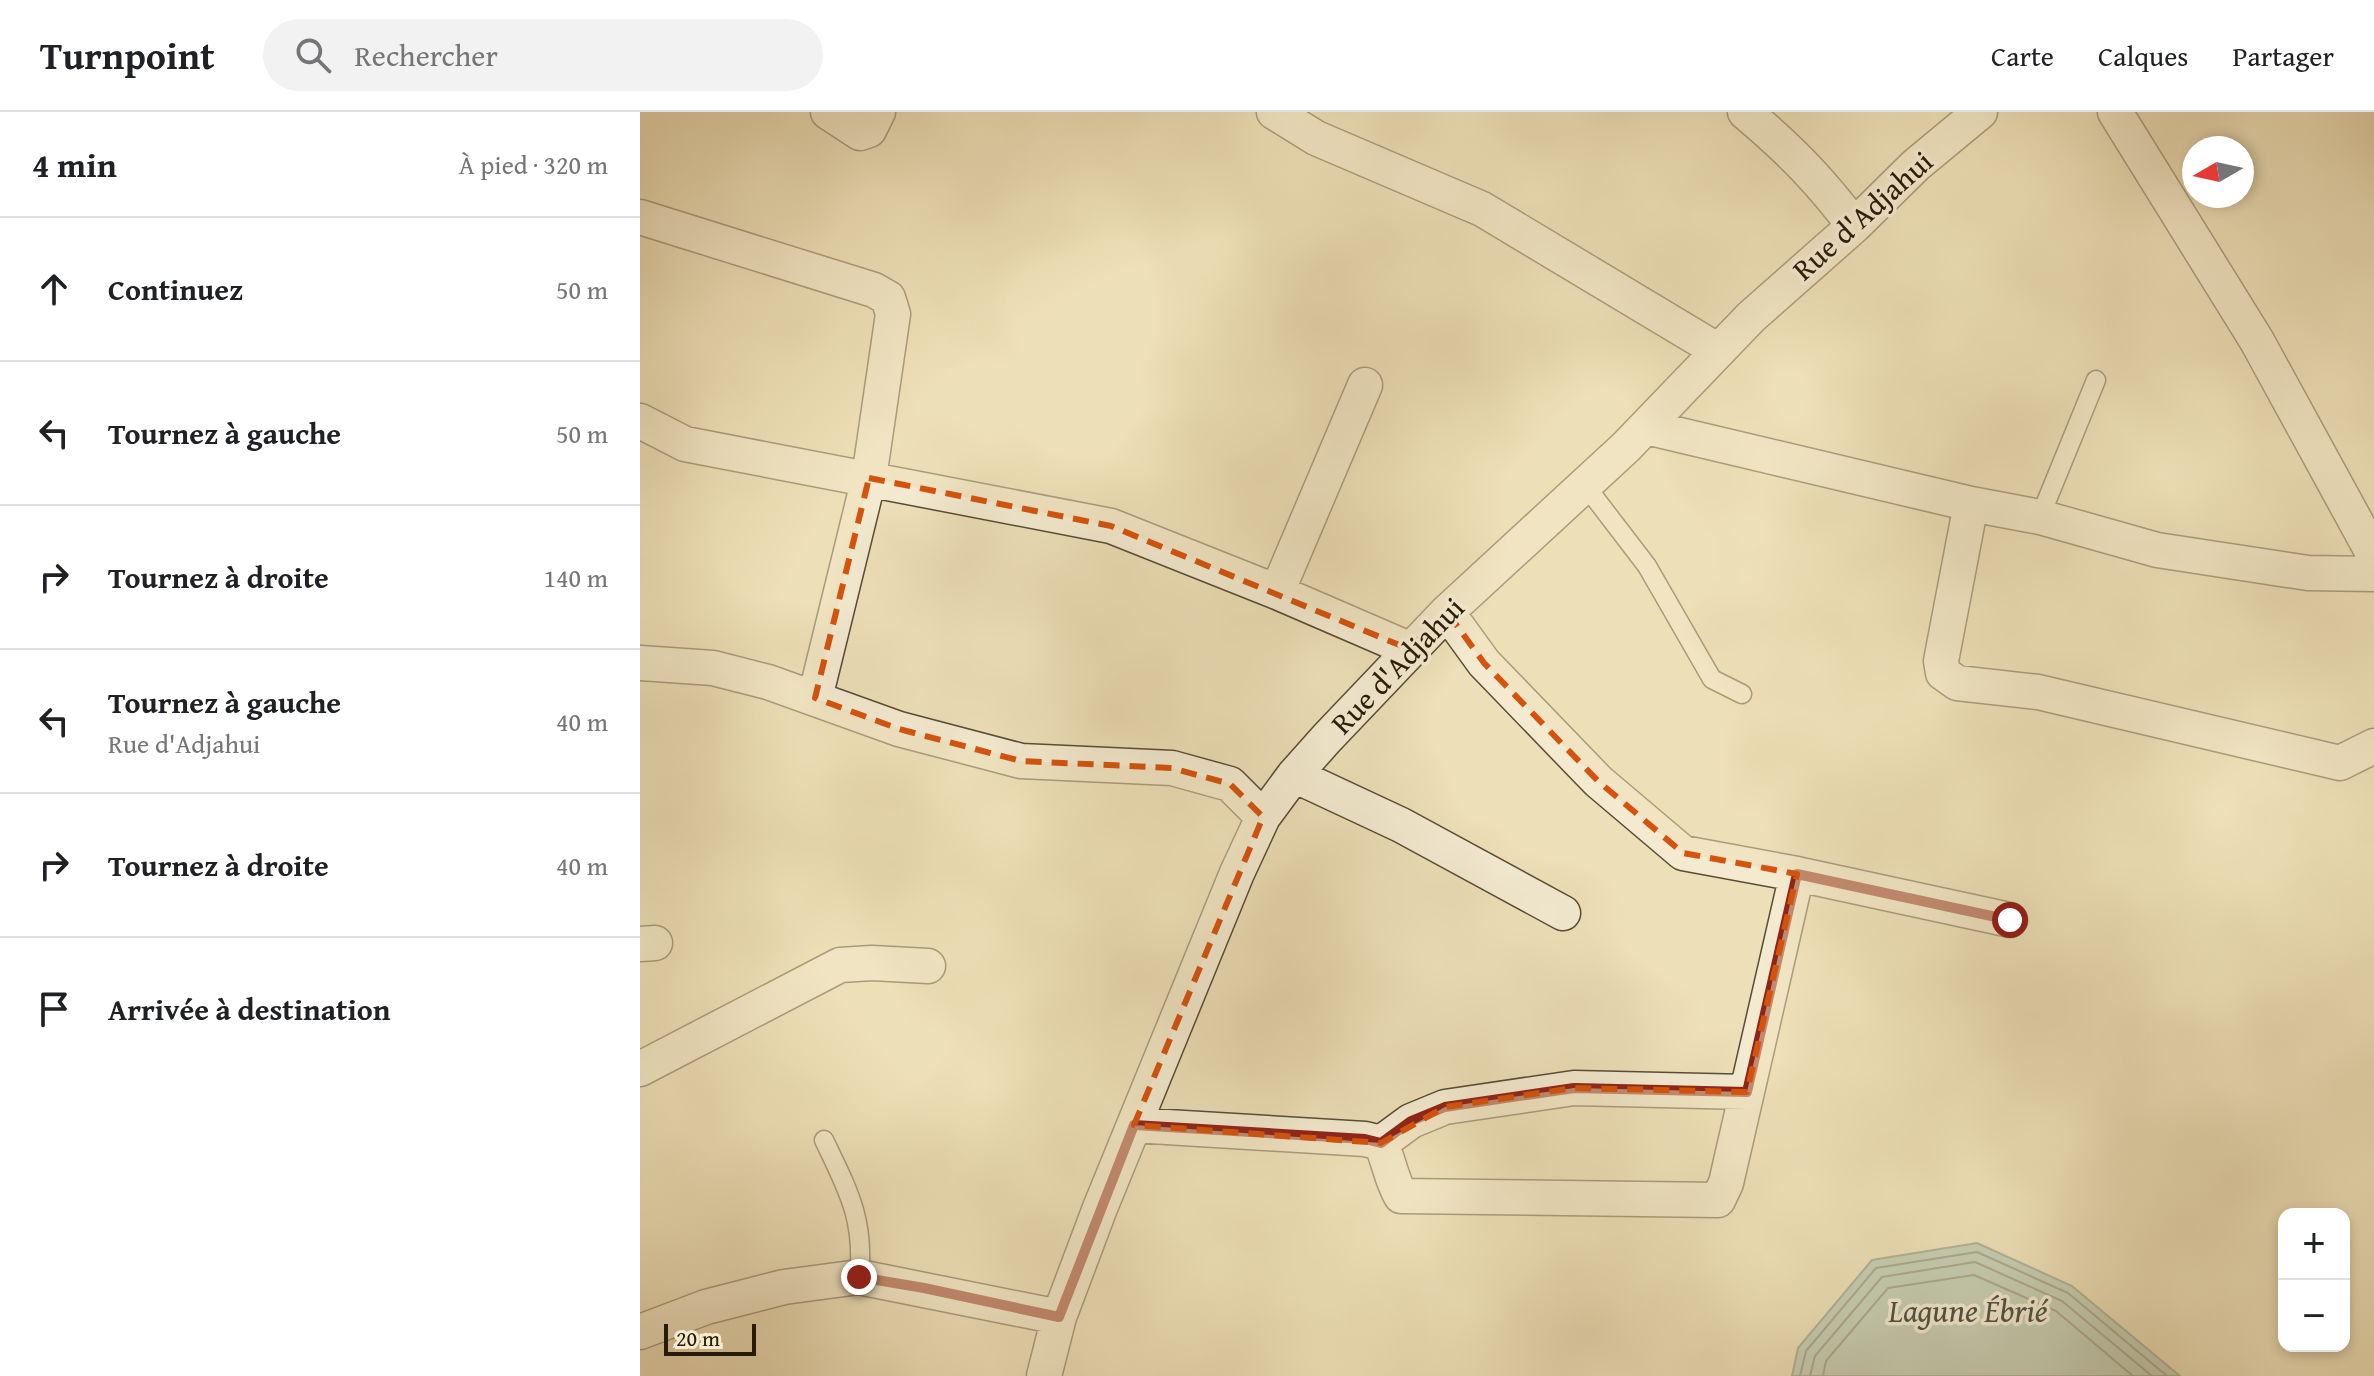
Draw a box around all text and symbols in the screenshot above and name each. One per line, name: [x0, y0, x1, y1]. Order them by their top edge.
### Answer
search box: [263, 19, 823, 91]
text: Turnpoint: [40, 27, 215, 83]
icon: search: [291, 33, 335, 77]
text: Rechercher: [355, 33, 498, 77]
text: Carte: [1991, 35, 2054, 76]
text: Calques: [2098, 35, 2188, 76]
text: Partager: [2232, 35, 2334, 76]
north arrow: [2182, 136, 2254, 208]
text: 4 min: [32, 140, 117, 189]
street label: Rue d'Adjahui: [1782, 140, 1942, 290]
text: À pied · 320 m: [459, 145, 608, 184]
icon: ahead: [32, 267, 76, 311]
text: Continuez: [108, 267, 243, 311]
text: 50 m: [556, 270, 608, 309]
icon: left: [32, 411, 76, 455]
text: Tournez à gauche: [108, 411, 341, 455]
text: 50 m: [556, 414, 608, 453]
icon: right: [32, 555, 76, 599]
text: Tournez à droite: [108, 555, 329, 599]
text: 140 m: [543, 558, 608, 597]
street label: Rue d'Adjahui: [1320, 586, 1474, 744]
text: Tournez à gauche: [108, 680, 341, 724]
icon: left: [32, 699, 76, 743]
text: 40 m: [556, 702, 608, 741]
text: Rue d'Adjahui: [108, 724, 260, 763]
icon: right: [32, 843, 76, 887]
text: Tournez à droite: [108, 843, 329, 887]
text: 40 m: [556, 846, 608, 885]
route start: [1992, 902, 2028, 938]
icon: arrive: [32, 987, 76, 1031]
text: Arrivée à destination: [108, 987, 390, 1031]
map controls: [2278, 1208, 2350, 1352]
button: +: [2278, 1208, 2350, 1280]
route end: [841, 1259, 877, 1295]
button: −: [2278, 1280, 2350, 1352]
water label: Lagune Ébrié: [1887, 1287, 2049, 1334]
scale bar: [664, 1320, 756, 1356]
text: 20 m: [676, 1322, 720, 1354]

